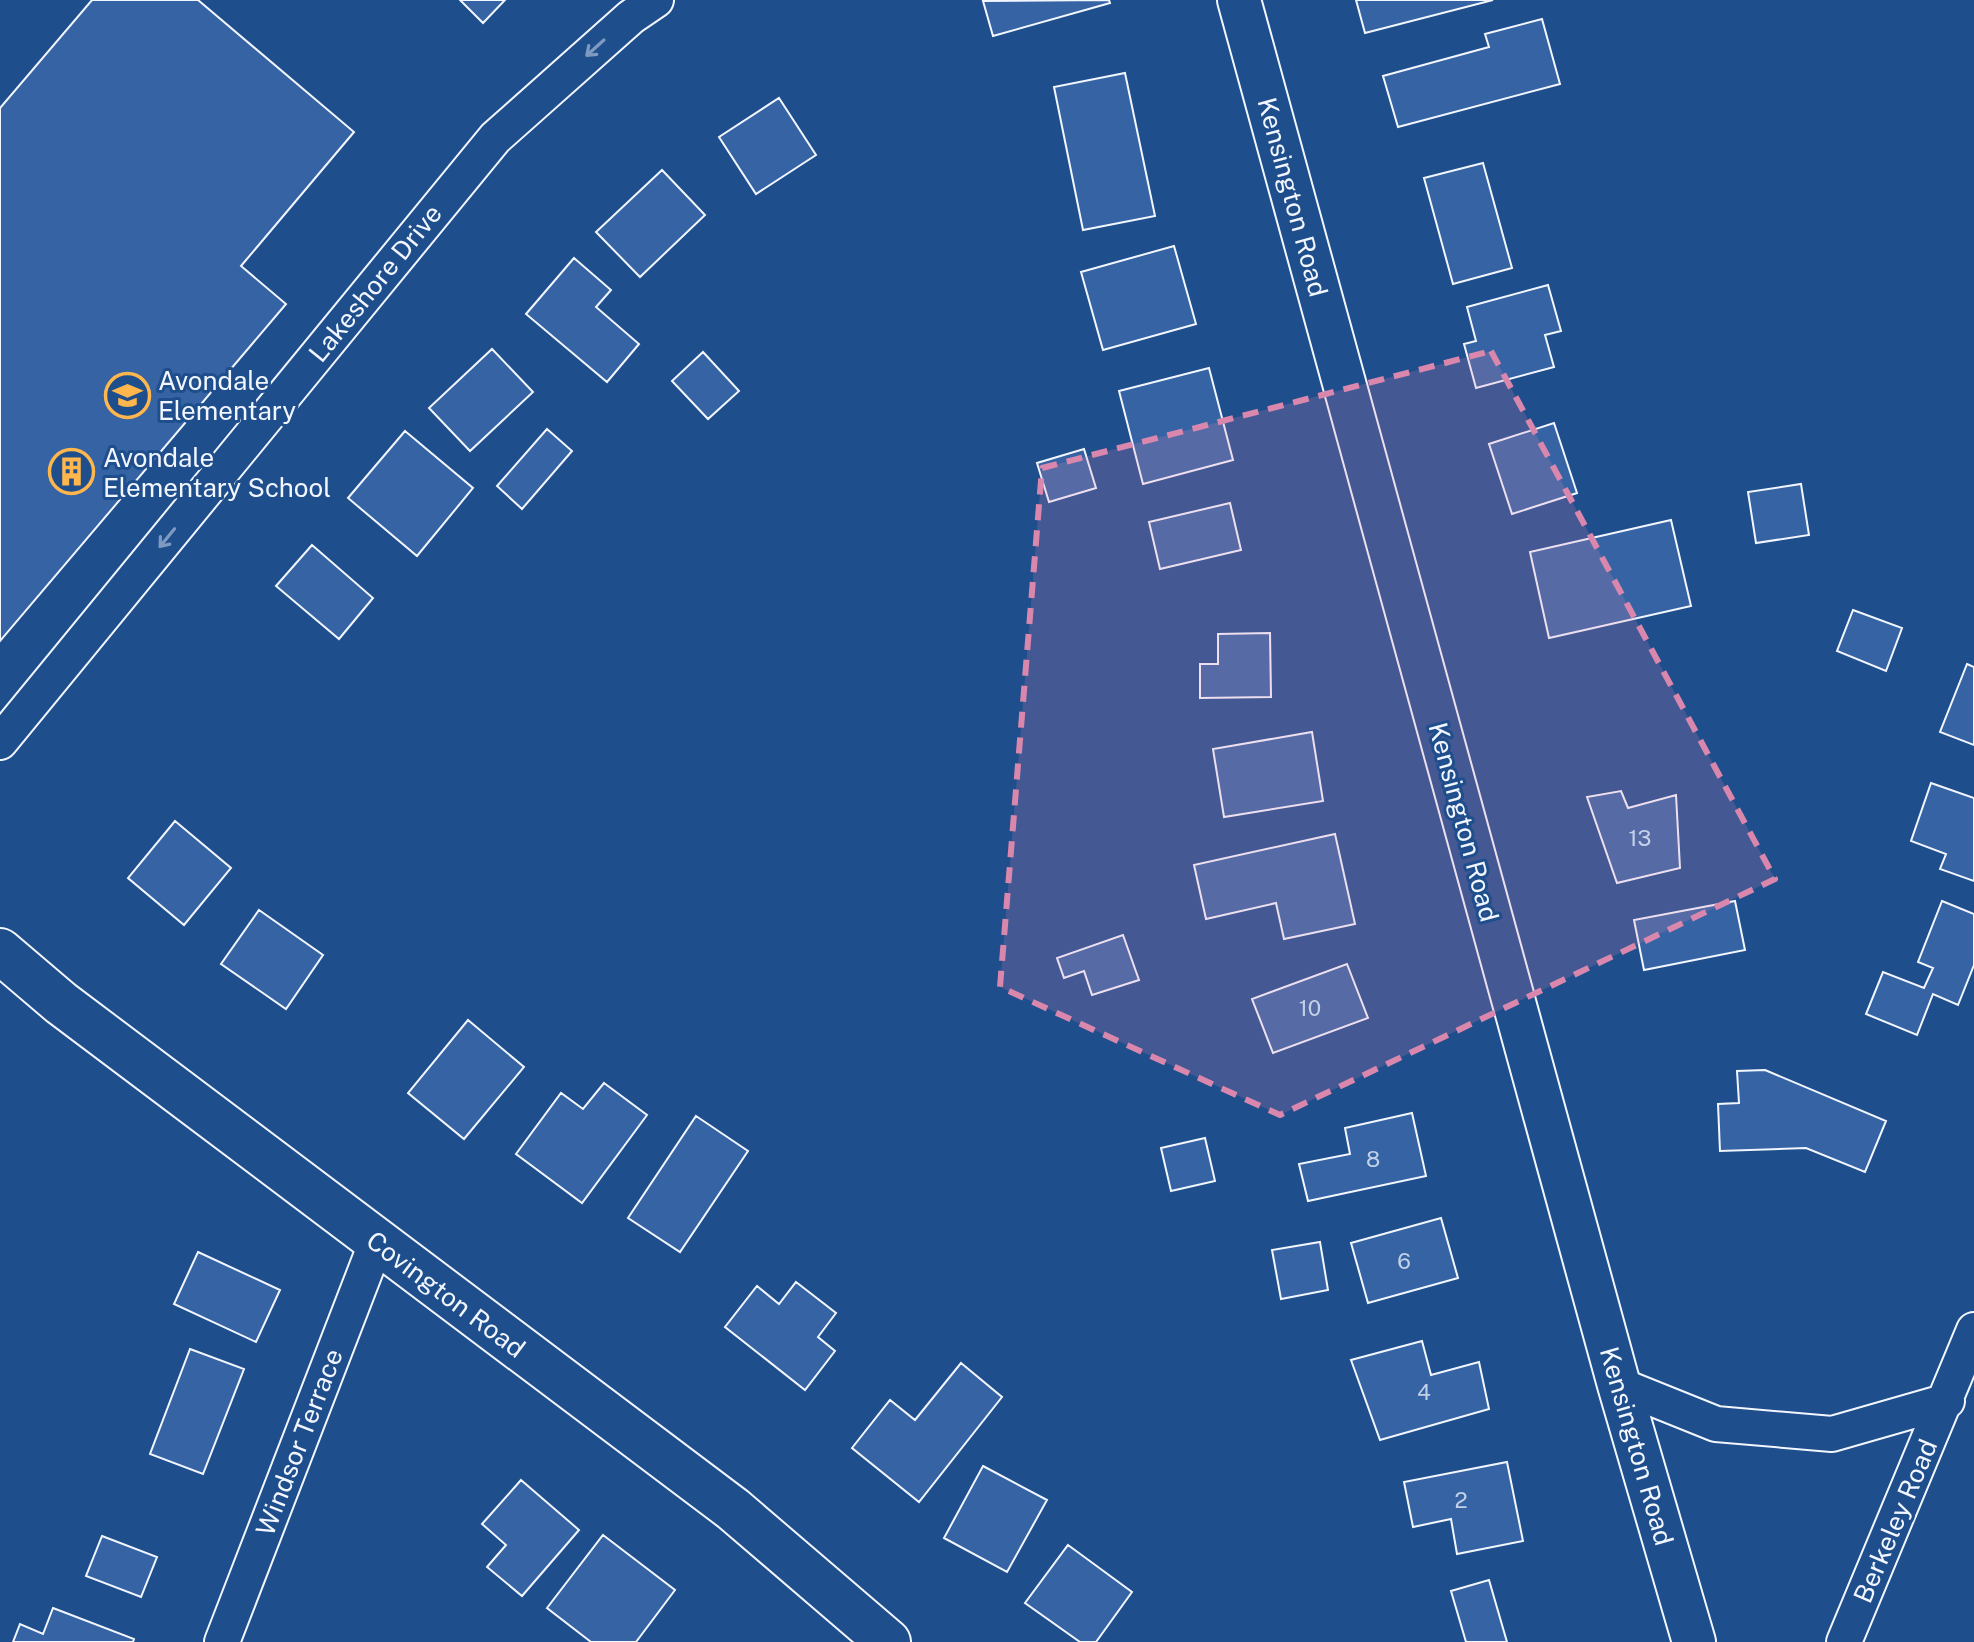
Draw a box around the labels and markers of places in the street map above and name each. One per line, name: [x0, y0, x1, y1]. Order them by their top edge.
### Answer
place label: Avondale Elementary: [158, 365, 296, 426]
school or university icon: Avondale Elementary: [103, 371, 151, 419]
place label: Avondale Elementary School: [103, 442, 331, 503]
building icon: Avondale Elementary School: [48, 448, 96, 496]

